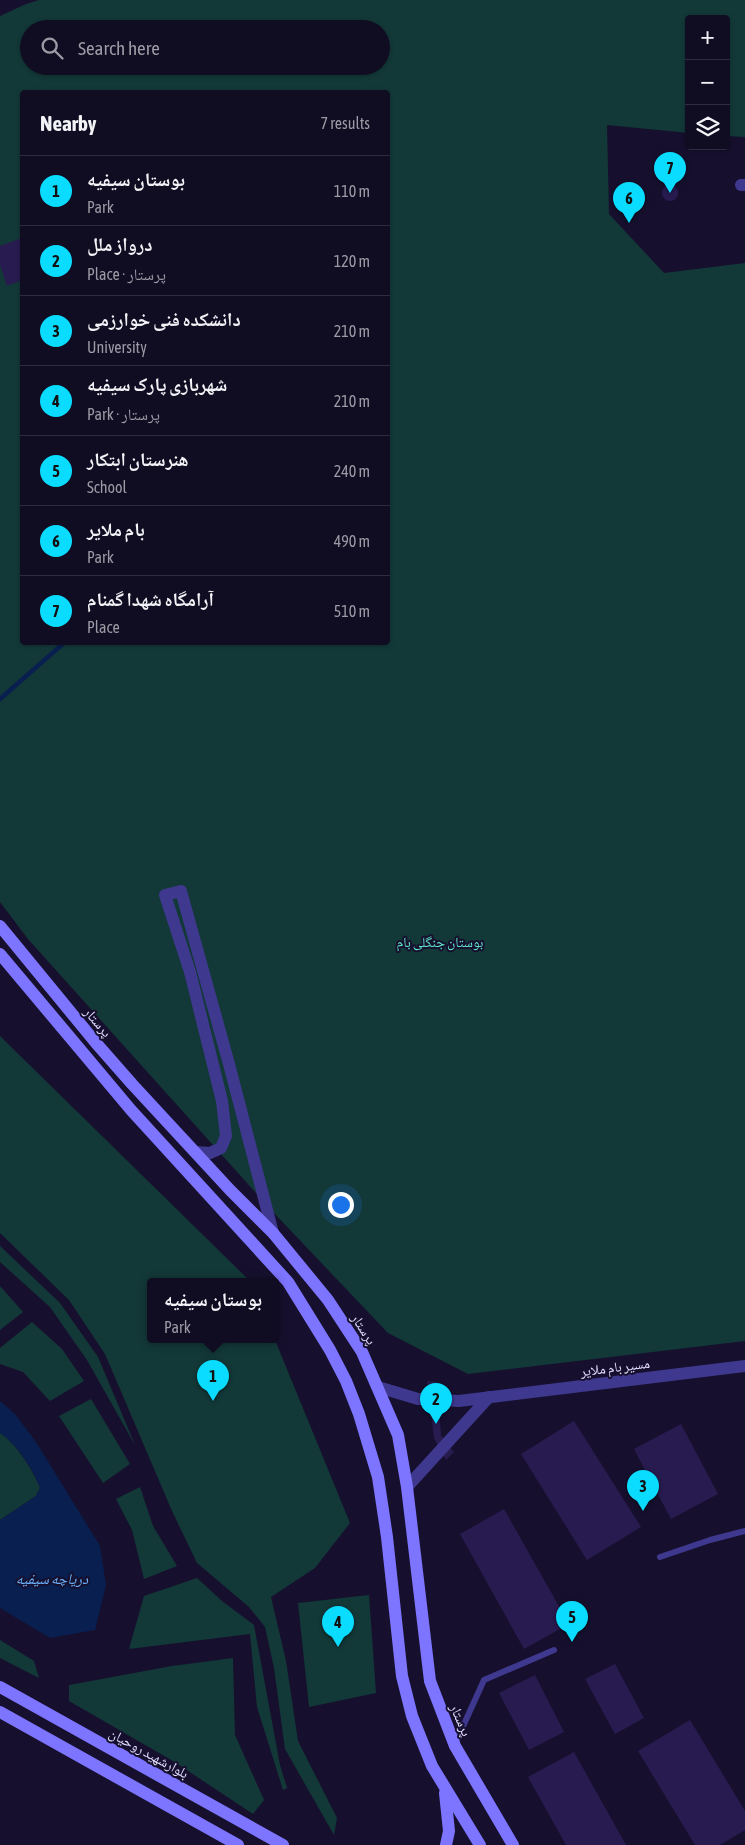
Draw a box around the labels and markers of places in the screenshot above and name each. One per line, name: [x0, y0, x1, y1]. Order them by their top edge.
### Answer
pin: 7: [654, 152, 686, 193]
pin: 6: [613, 182, 645, 223]
pin: 1: [197, 1360, 229, 1401]
pin: 2: [420, 1383, 452, 1424]
pin: 3: [627, 1470, 659, 1511]
pin: 5: [556, 1601, 588, 1642]
pin: 4: [322, 1606, 354, 1647]

